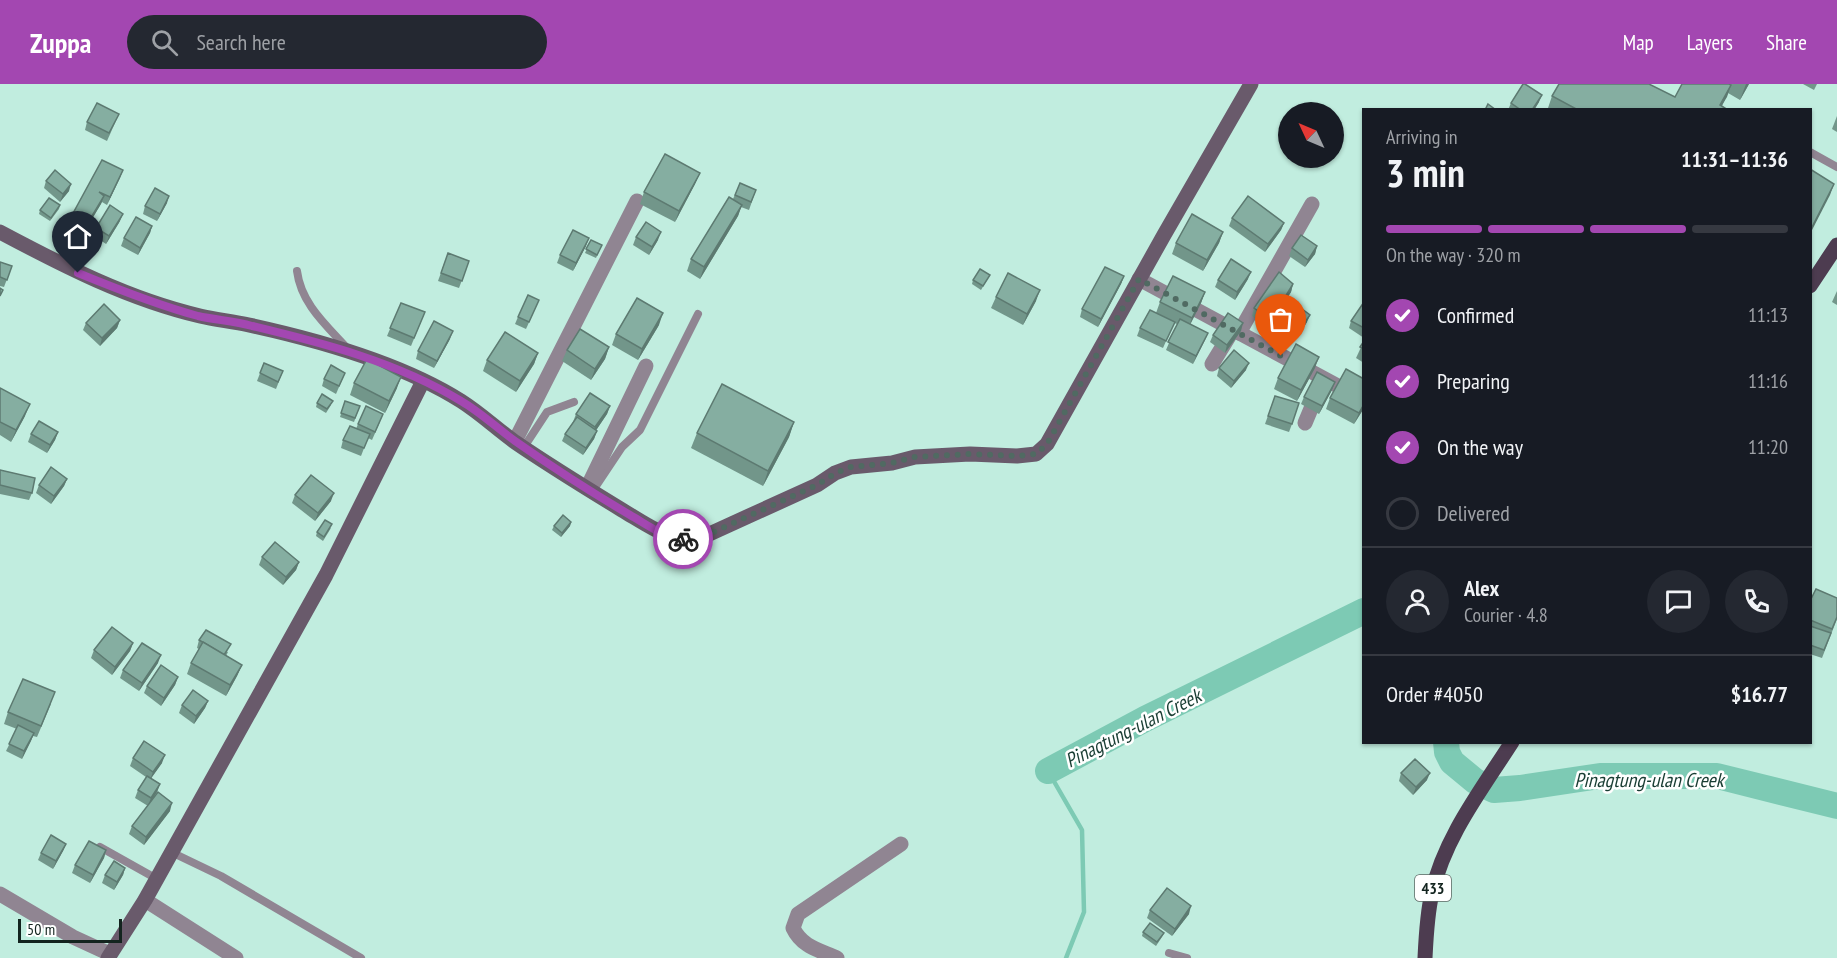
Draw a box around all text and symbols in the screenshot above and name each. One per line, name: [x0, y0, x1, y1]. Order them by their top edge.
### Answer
search box: [127, 15, 547, 69]
text: Zuppa: [30, 24, 91, 61]
icon: search: [148, 26, 181, 59]
text: Search here: [196, 28, 286, 56]
text: Map: [1623, 29, 1654, 56]
text: Layers: [1687, 29, 1733, 56]
text: Share: [1766, 29, 1807, 56]
north arrow: [1278, 102, 1344, 168]
map controls: [1278, 102, 1344, 168]
text: Arriving in: [1386, 124, 1458, 150]
text: 11:31–11:36: [1681, 145, 1788, 173]
text: 3 min: [1386, 147, 1465, 198]
pin: [52, 211, 103, 273]
icon: home: [61, 220, 94, 253]
text: On the way · 320 m: [1386, 242, 1521, 268]
pin: [1255, 294, 1306, 356]
icon: check: [1386, 299, 1419, 332]
text: Confirmed: [1437, 301, 1514, 329]
text: 11:13: [1748, 302, 1788, 328]
icon: bag: [1264, 303, 1297, 336]
icon: check: [1386, 365, 1419, 398]
text: Preparing: [1437, 367, 1510, 395]
text: 11:16: [1748, 368, 1788, 394]
icon: check: [1386, 431, 1419, 464]
text: On the way: [1437, 433, 1523, 461]
text: 11:20: [1748, 434, 1788, 460]
text: Delivered: [1437, 499, 1510, 527]
courier: [653, 509, 713, 569]
icon: bike: [667, 523, 700, 556]
button: person: [1386, 570, 1449, 633]
button: chat: [1647, 570, 1710, 633]
button: phone: [1725, 570, 1788, 633]
text: Alex: [1464, 574, 1499, 602]
text: Courier · 4.8: [1464, 602, 1548, 628]
text: Order #4050: [1386, 680, 1483, 708]
text: $16.77: [1731, 680, 1788, 708]
water label: Pinagtung-ulan Creek: [1061, 682, 1207, 773]
water label: Pinagtung-ulan Creek: [1574, 767, 1726, 793]
road number: 433: [1415, 875, 1451, 901]
scale bar: [18, 916, 122, 944]
text: 50 m: [27, 919, 55, 939]

